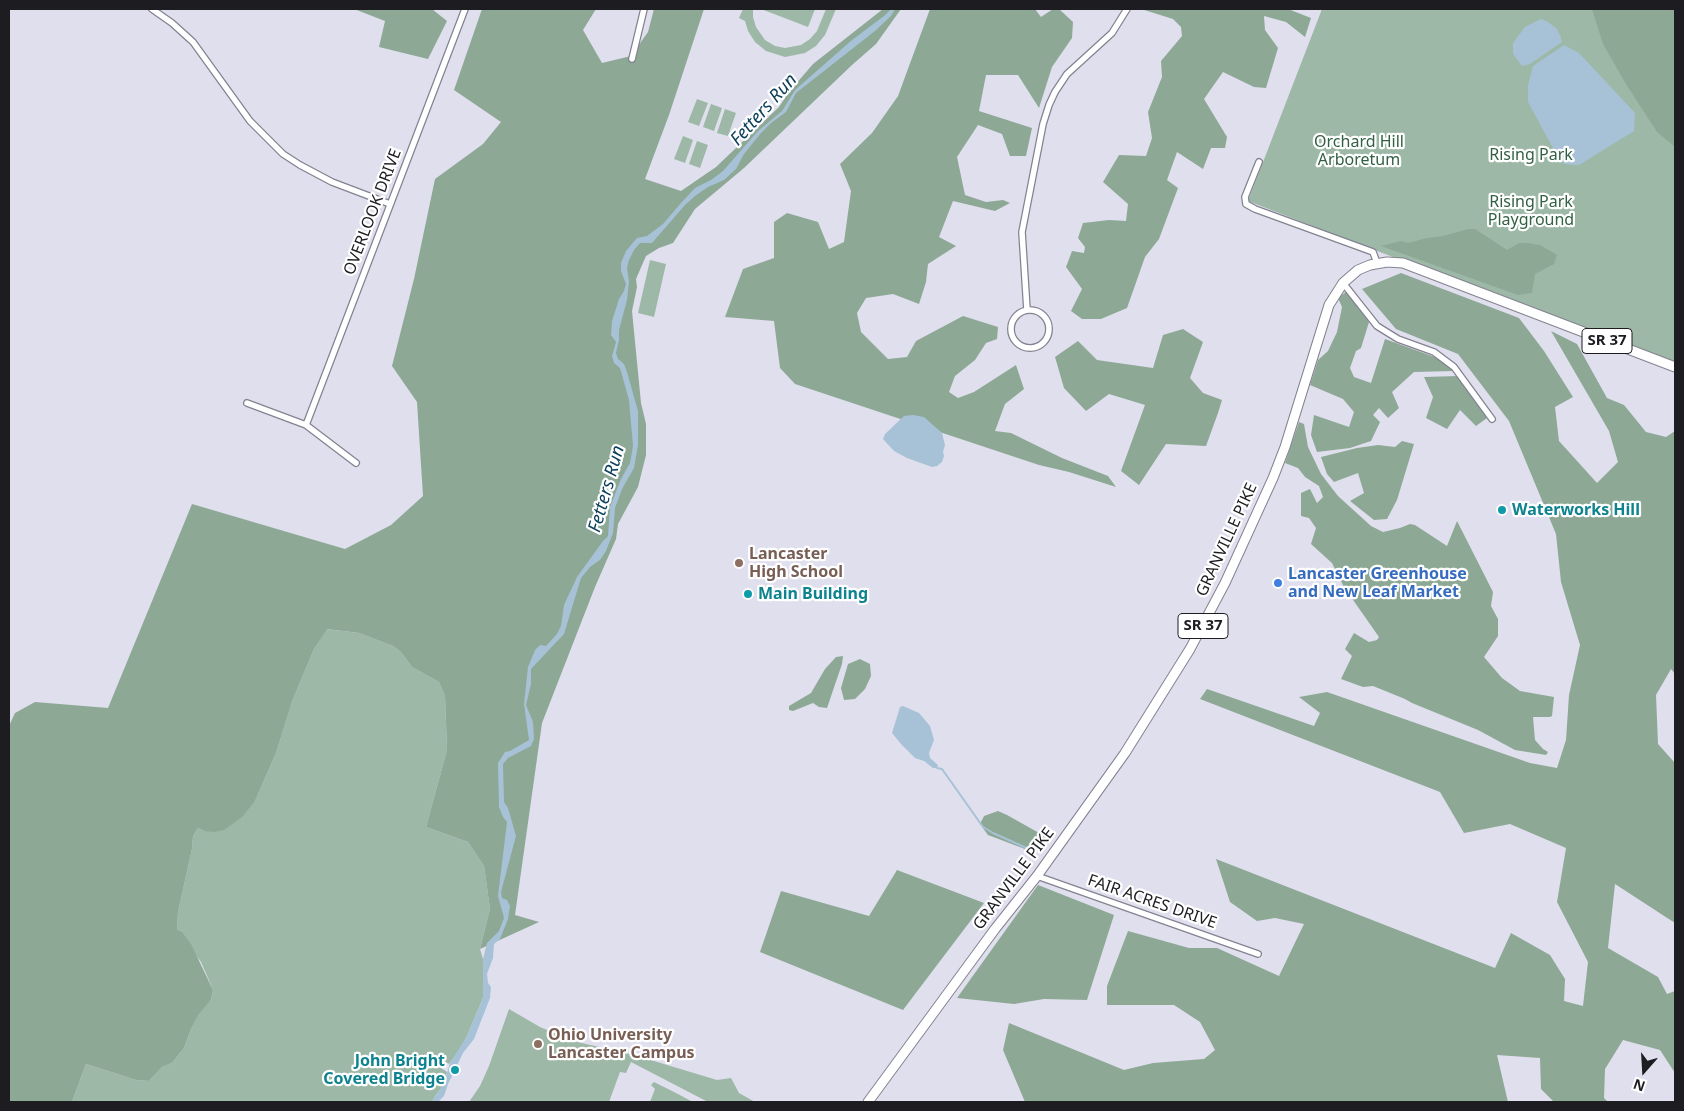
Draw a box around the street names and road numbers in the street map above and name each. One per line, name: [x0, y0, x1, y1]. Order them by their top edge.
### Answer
street label: OVERLOOK DRIVE: [340, 146, 406, 278]
road number: SR 37: [1582, 328, 1632, 354]
street label: GRANVILLE PIKE: [1192, 480, 1262, 600]
road number: SR 37: [1178, 614, 1228, 638]
street label: GRANVILLE PIKE: [969, 824, 1059, 934]
street label: FAIR ACRES DRIVE: [1085, 871, 1219, 933]

